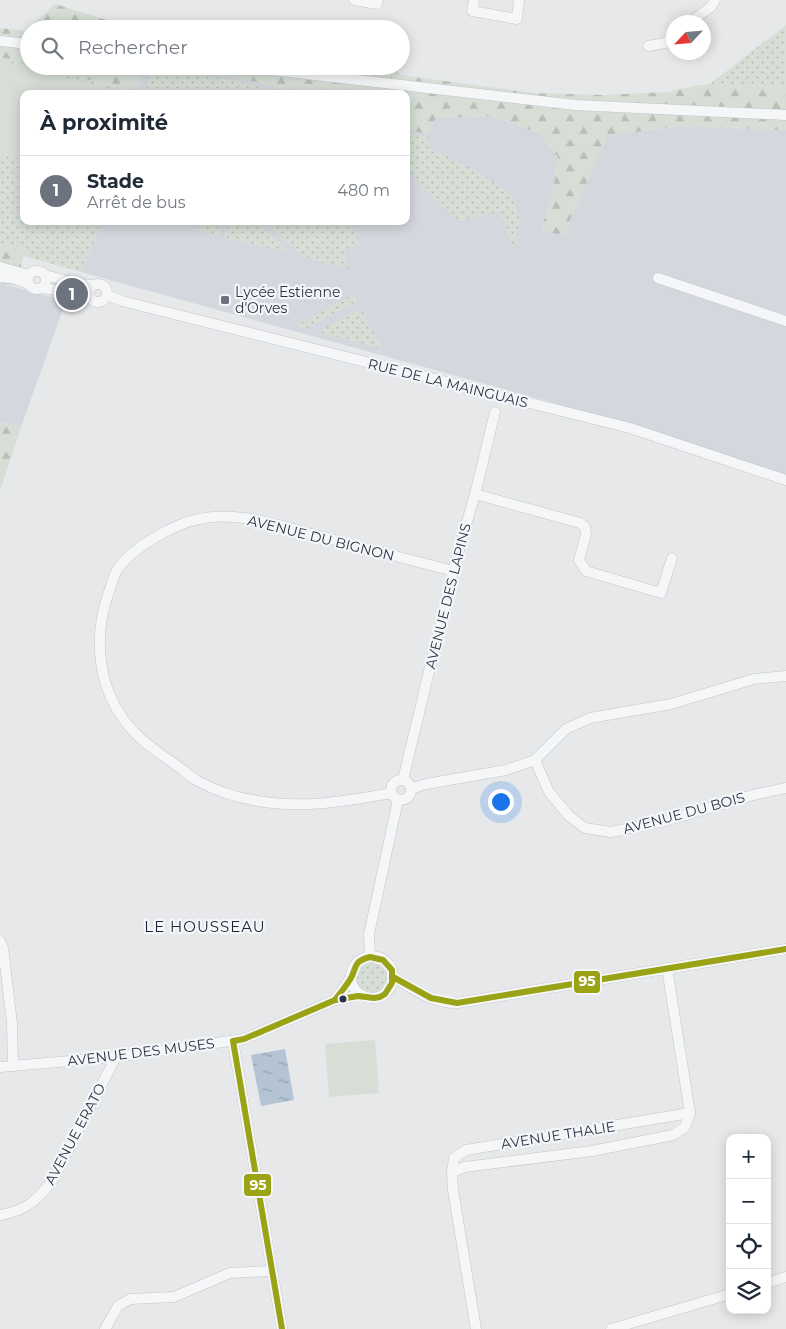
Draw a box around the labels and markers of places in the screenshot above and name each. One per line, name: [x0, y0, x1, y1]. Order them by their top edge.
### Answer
pin: 1: [56, 275, 88, 313]
place label: Lycée Estienne d'Orves: [235, 283, 340, 317]
marker: Lycée Estienne d'Orves: [219, 294, 231, 306]
unlabelled marker: [338, 994, 348, 1004]

